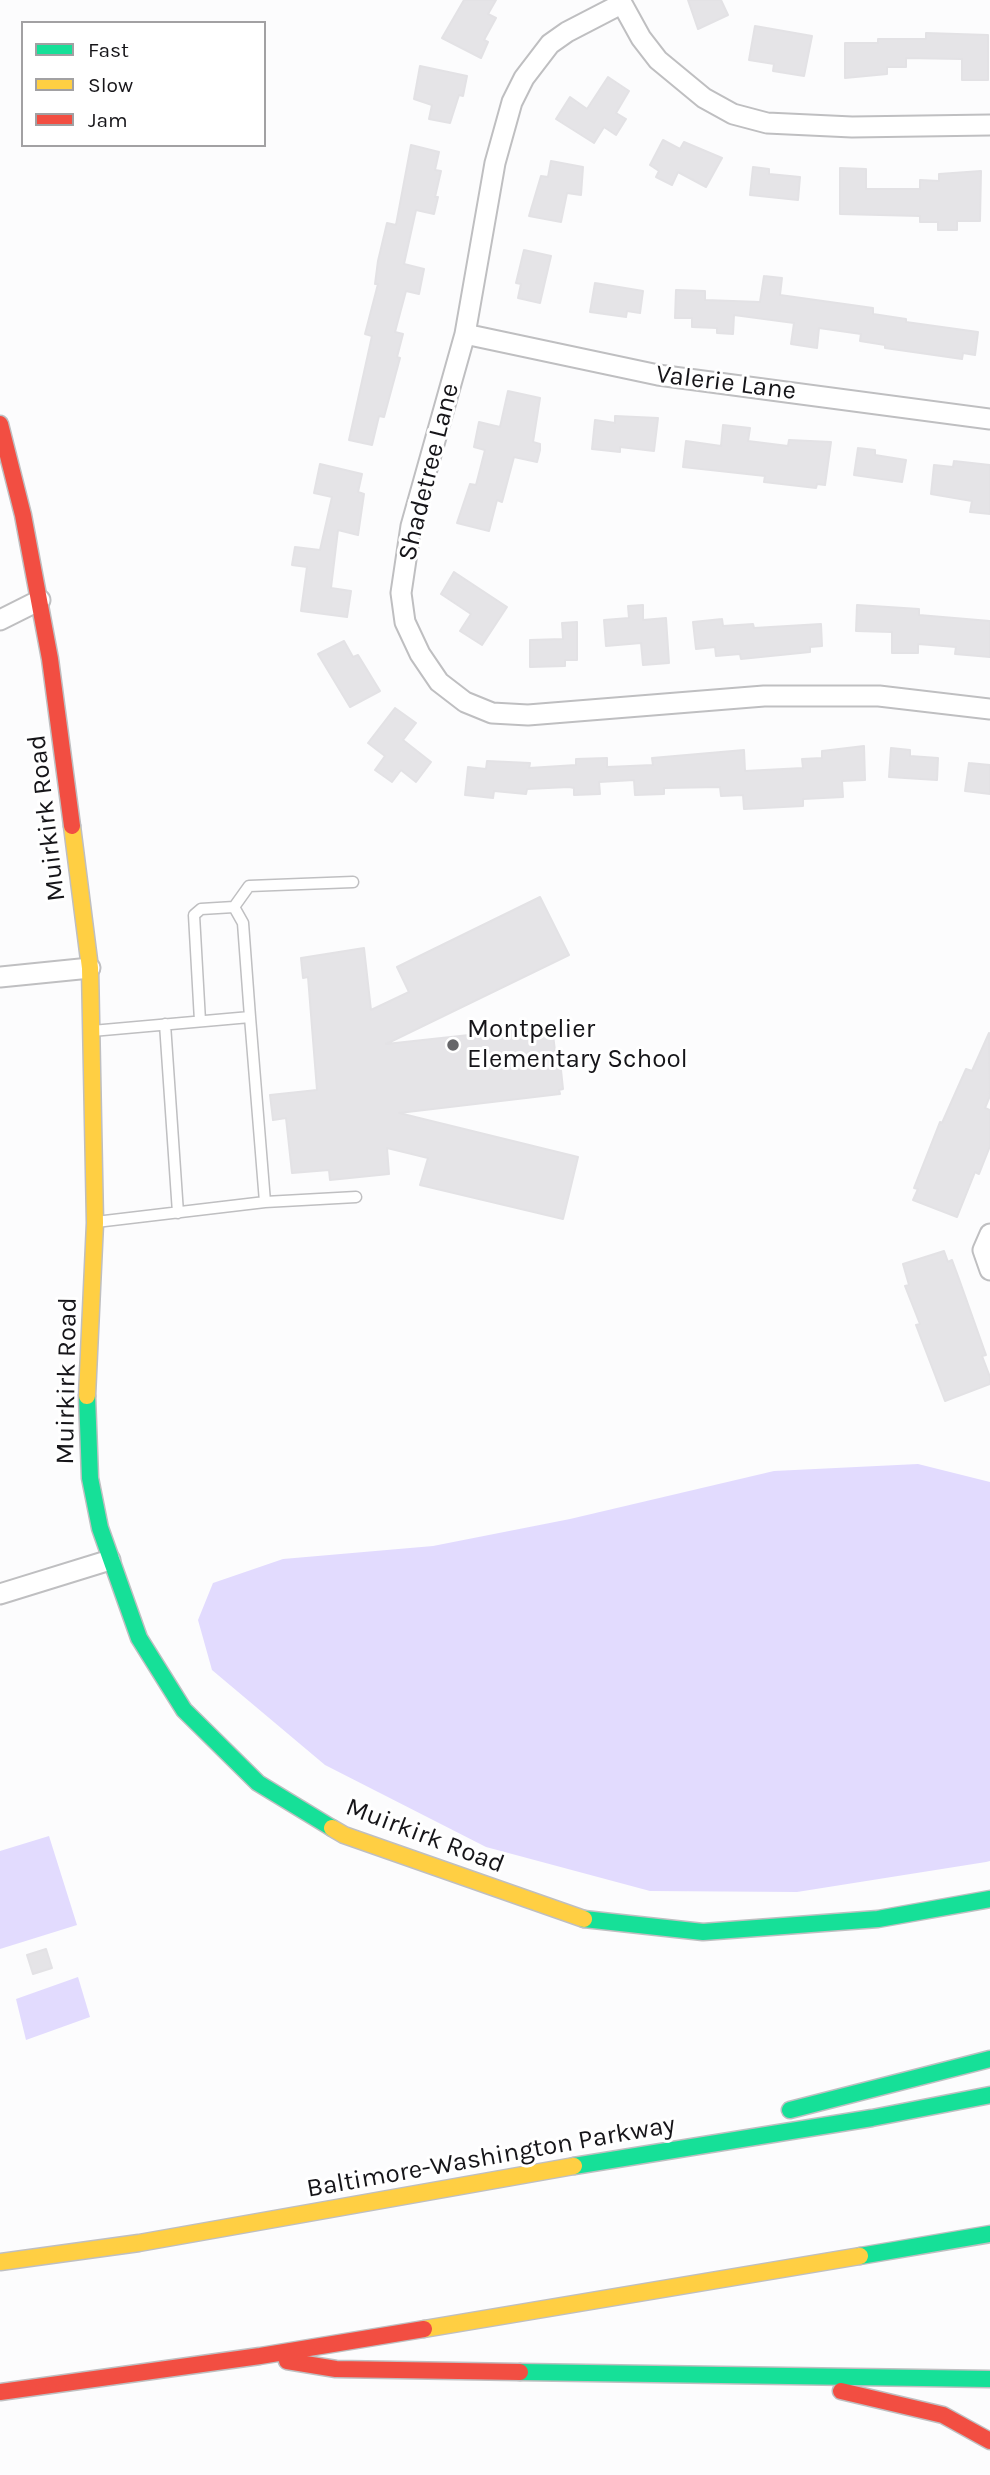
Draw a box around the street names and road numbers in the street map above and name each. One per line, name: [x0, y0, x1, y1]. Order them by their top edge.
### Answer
street label: Valerie Lane: [654, 359, 798, 407]
street label: Shadetree Lane: [392, 380, 466, 564]
street label: Muirkirk Road: [21, 733, 73, 903]
street label: Muirkirk Road: [50, 1297, 84, 1465]
street label: Muirkirk Road: [341, 1791, 509, 1881]
street label: Baltimore-Washington Parkway: [304, 2109, 678, 2205]

